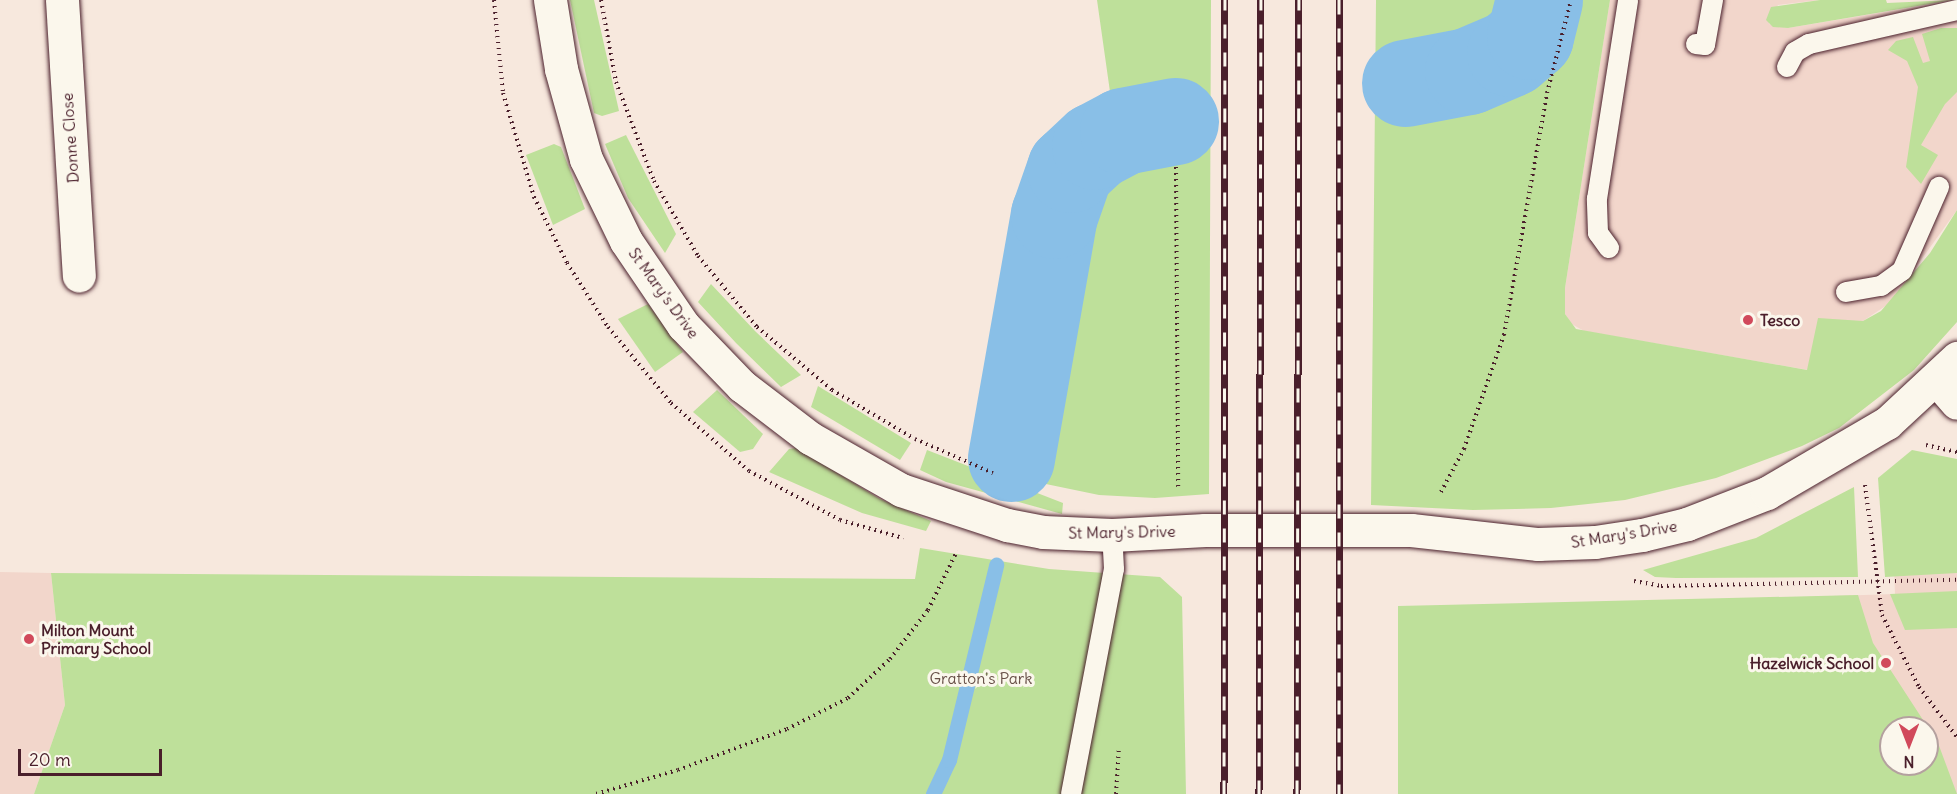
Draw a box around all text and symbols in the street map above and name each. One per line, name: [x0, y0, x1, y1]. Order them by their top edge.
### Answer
street label: Donne Close: [57, 92, 83, 184]
street label: St Mary's Drive: [625, 244, 703, 342]
place label: Tesco: [1760, 310, 1800, 330]
marker: Tesco: [1741, 313, 1755, 327]
street label: St Mary's Drive: [1569, 516, 1679, 552]
street label: St Mary's Drive: [1068, 521, 1176, 543]
place label: Milton Mount Primary School: [41, 620, 151, 658]
marker: Milton Mount Primary School: [22, 632, 36, 646]
place label: Hazelwick School: [1750, 653, 1874, 673]
marker: Hazelwick School: [1879, 656, 1893, 670]
park label: Gratton's Park: [929, 668, 1033, 688]
north arrow: [1879, 716, 1939, 776]
scale bar: [21, 737, 165, 775]
text: 20 m: [29, 748, 71, 771]
text: N: [1903, 752, 1915, 772]

